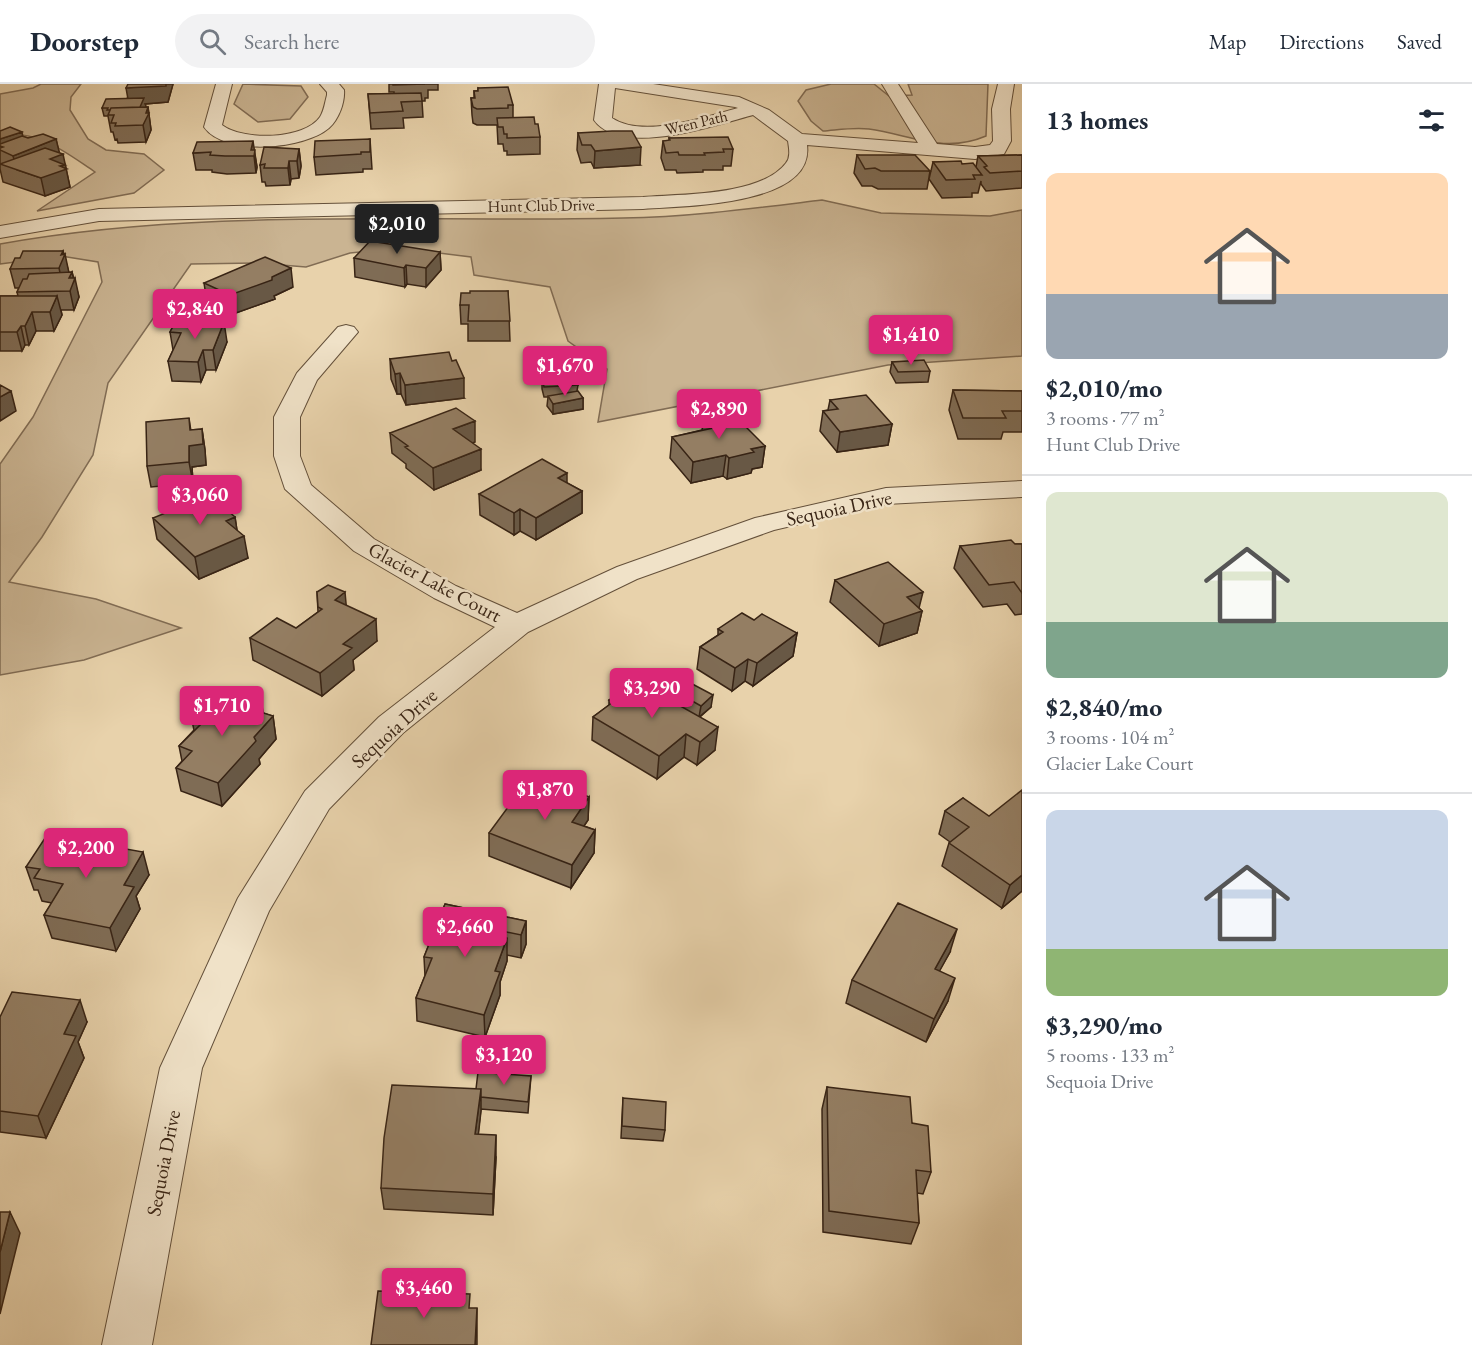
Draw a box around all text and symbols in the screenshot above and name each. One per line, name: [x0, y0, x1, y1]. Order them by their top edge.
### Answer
search box: [175, 14, 595, 68]
text: Doorstep: [30, 23, 139, 59]
icon: search: [196, 25, 229, 58]
text: Search here: [244, 27, 339, 56]
text: Map: [1209, 28, 1246, 55]
text: Directions: [1279, 28, 1364, 55]
text: Saved: [1397, 28, 1442, 55]
text: 13 homes: [1046, 103, 1148, 137]
icon: filters: [1415, 104, 1448, 137]
street label: Wren Path: [663, 105, 730, 140]
street label: Hunt Club Drive: [487, 194, 595, 217]
pin: $2,010: [348, 204, 446, 255]
text: $2,010: [369, 210, 425, 236]
icon: home: [1193, 212, 1301, 320]
pin: $2,840: [146, 289, 244, 340]
text: $2,840: [167, 295, 223, 321]
pin: $1,410: [862, 315, 960, 366]
text: $1,410: [883, 321, 939, 347]
pin: $1,670: [516, 346, 614, 397]
text: $1,670: [537, 352, 593, 378]
text: $2,010/mo: [1046, 371, 1162, 405]
pin: $2,890: [670, 389, 768, 440]
text: $2,890: [691, 395, 747, 421]
text: 3 rooms · 77 m²: [1046, 405, 1165, 431]
text: Hunt Club Drive: [1046, 431, 1180, 457]
pin: $3,060: [151, 475, 249, 526]
text: $3,060: [172, 481, 228, 507]
street label: Sequoia Drive: [784, 484, 894, 532]
icon: home: [1193, 531, 1301, 639]
street label: Glacier Lake Court: [364, 536, 507, 628]
pin: $3,290: [603, 668, 701, 719]
text: $3,290: [624, 674, 680, 700]
street label: Sequoia Drive: [345, 682, 443, 774]
pin: $1,710: [173, 686, 271, 737]
text: $2,840/mo: [1046, 690, 1162, 724]
text: $1,710: [194, 692, 250, 718]
text: 3 rooms · 104 m²: [1046, 724, 1174, 750]
text: Glacier Lake Court: [1046, 750, 1193, 776]
pin: $1,870: [496, 770, 594, 821]
text: $1,870: [517, 776, 573, 802]
pin: $2,200: [37, 828, 135, 879]
text: $2,200: [58, 834, 114, 860]
icon: home: [1193, 849, 1301, 957]
pin: $2,660: [416, 907, 514, 958]
text: $2,660: [437, 913, 493, 939]
text: $3,290/mo: [1046, 1008, 1162, 1042]
pin: $3,120: [455, 1035, 553, 1086]
text: $3,120: [476, 1041, 532, 1067]
text: 5 rooms · 133 m²: [1046, 1042, 1174, 1068]
text: Sequoia Drive: [1046, 1068, 1153, 1094]
street label: Sequoia Drive: [140, 1108, 186, 1218]
pin: $3,460: [375, 1268, 473, 1319]
text: $3,460: [396, 1274, 452, 1300]

